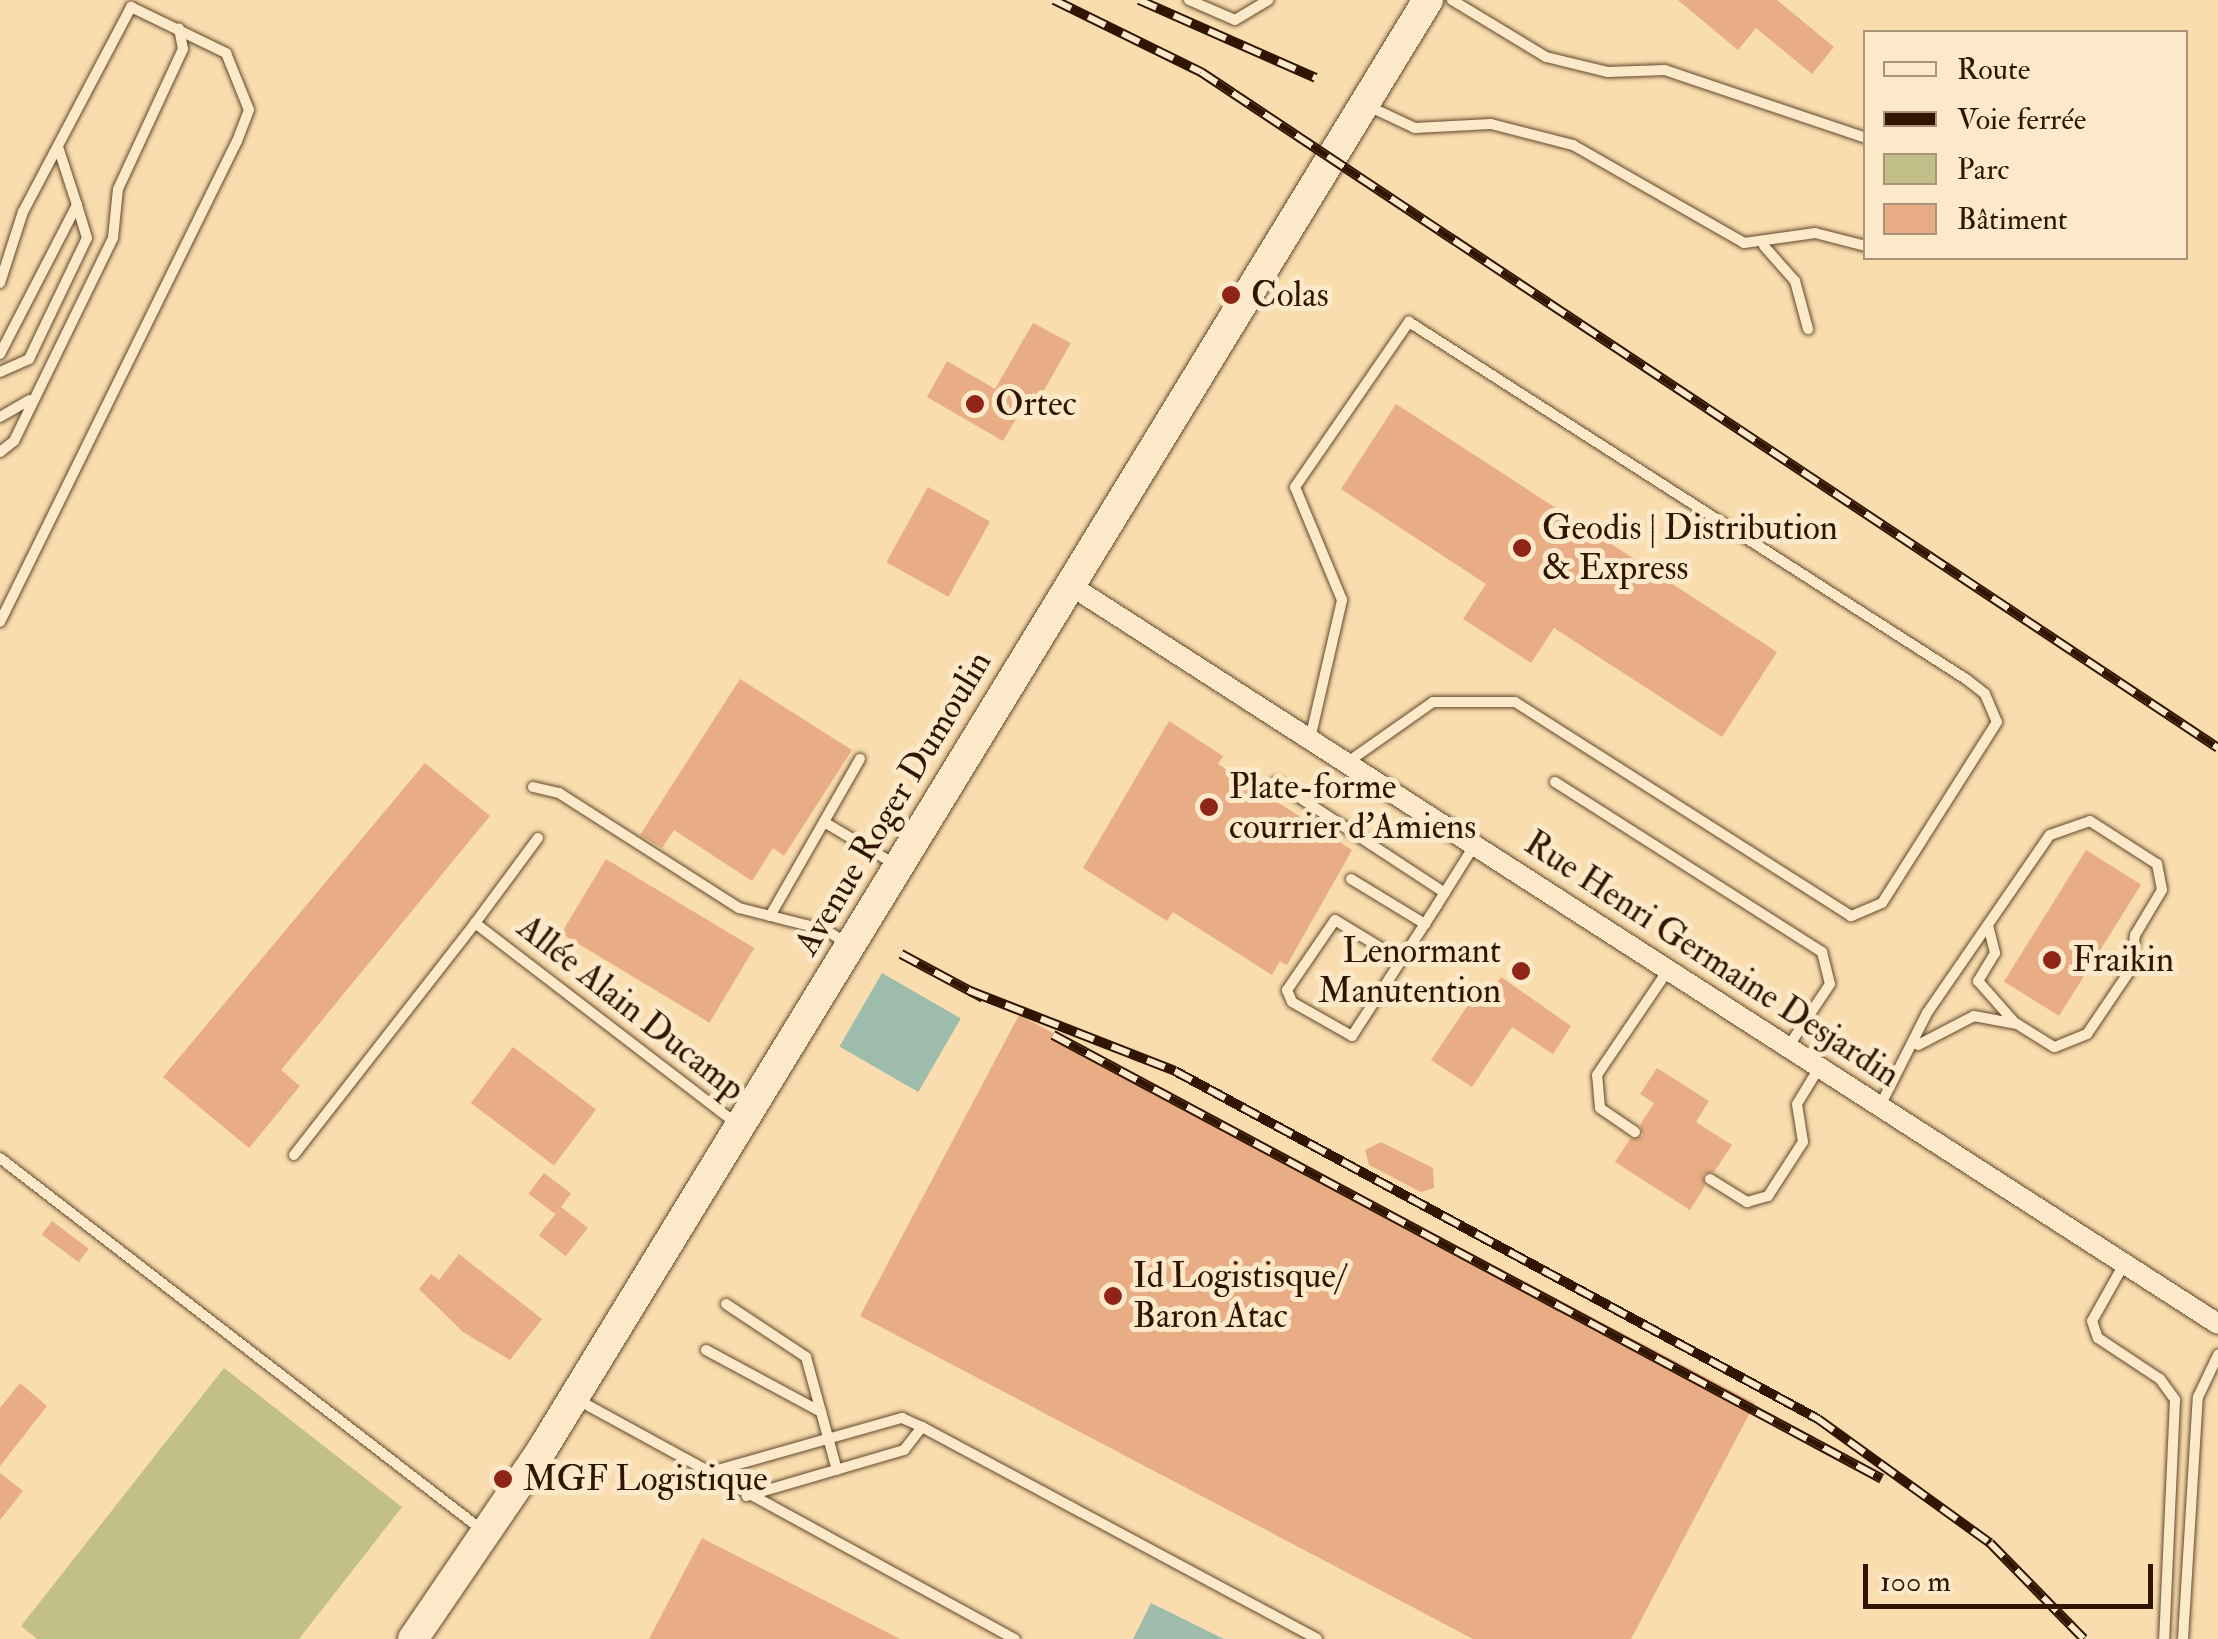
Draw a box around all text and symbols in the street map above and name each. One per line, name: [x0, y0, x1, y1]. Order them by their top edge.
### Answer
legend: [1863, 30, 2188, 260]
text: Route: [1957, 51, 2030, 88]
text: Voie ferrée: [1957, 101, 2086, 138]
text: Parc: [1957, 151, 2009, 188]
text: Bâtiment: [1957, 201, 2067, 238]
place label: Colas: [1251, 274, 1329, 316]
marker: Colas: [1220, 284, 1242, 306]
place label: Ortec: [995, 383, 1077, 425]
marker: Ortec: [964, 393, 986, 415]
place label: Geodis | Distribution & Express: [1542, 507, 1838, 589]
marker: Geodis | Distribution & Express: [1511, 537, 1533, 559]
street label: Avenue Roger Dumoulin: [786, 643, 1000, 963]
place label: Plate-forme courrier d'Amiens: [1229, 766, 1476, 848]
marker: Plate-forme courrier d'Amiens: [1198, 796, 1220, 818]
street label: Rue Henri Germaine Desjardin: [1517, 822, 1907, 1096]
street label: Allée Alain Ducamp: [509, 906, 753, 1110]
place label: Lenormant Manutention: [1318, 930, 1501, 1012]
place label: Fraikin: [2072, 939, 2174, 981]
marker: Fraikin: [2041, 949, 2063, 971]
marker: Lenormant Manutention: [1510, 960, 1532, 982]
place label: Id Logistisque/ Baron Atac: [1133, 1255, 1345, 1337]
marker: Id Logistisque/ Baron Atac: [1102, 1285, 1124, 1307]
place label: MGF Logistique: [523, 1458, 768, 1500]
marker: MGF Logistique: [492, 1468, 514, 1490]
scale bar: [1868, 1544, 2158, 1606]
text: 100 m: [1880, 1563, 1951, 1600]

